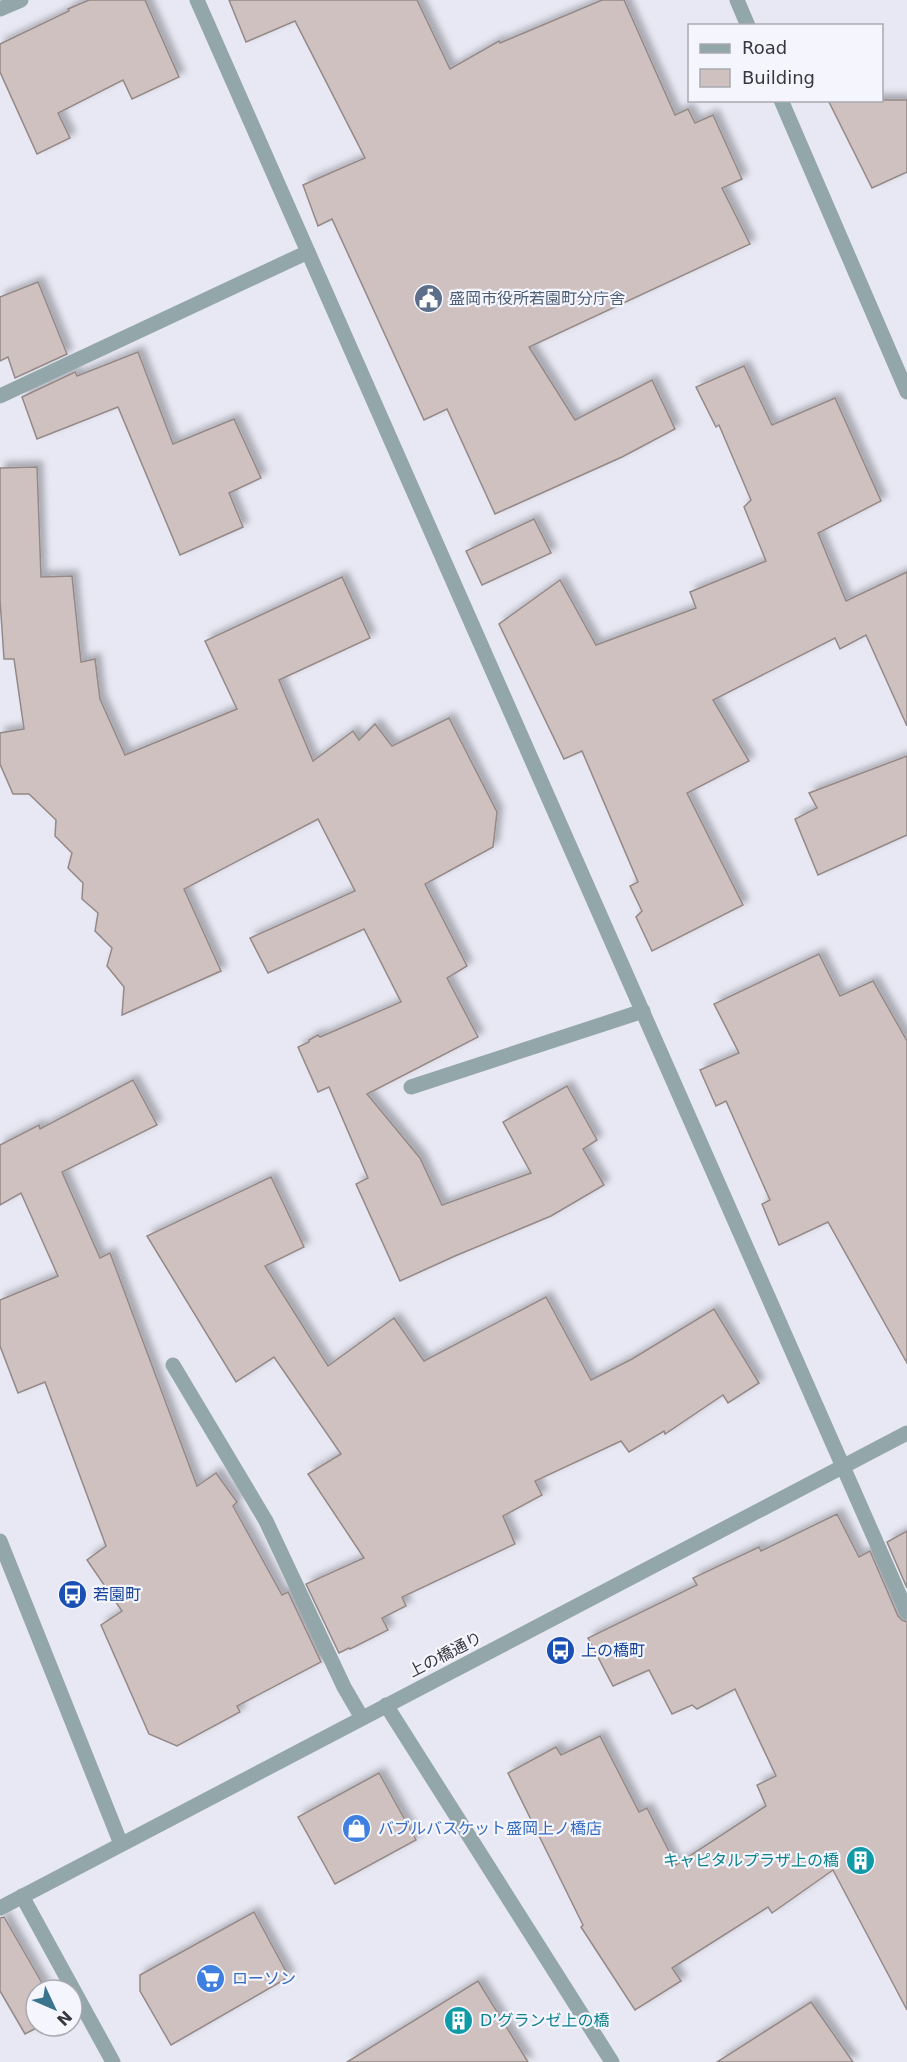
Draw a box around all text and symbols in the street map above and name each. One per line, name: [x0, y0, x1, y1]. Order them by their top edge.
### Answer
legend: [688, 24, 883, 102]
text: Road: [742, 37, 787, 58]
text: Building: [742, 67, 815, 88]
public building icon: 盛岡市役所若園町分庁舎: [412, 282, 444, 314]
place label: 盛岡市役所若園町分庁舎: [449, 289, 625, 308]
bus stop icon: 若園町: [56, 1578, 88, 1610]
place label: 若園町: [93, 1585, 141, 1604]
street label: 上の橋通り: [405, 1628, 485, 1681]
bus stop icon: 上の橋町: [544, 1634, 576, 1666]
place label: 上の橋町: [581, 1641, 645, 1660]
shop icon: バブルバスケット盛岡上ノ橋店: [341, 1812, 373, 1844]
place label: バブルバスケット盛岡上ノ橋店: [378, 1819, 602, 1838]
building icon: キャピタルプラザ上の橋: [844, 1844, 876, 1876]
place label: キャピタルプラザ上の橋: [663, 1851, 839, 1870]
supermarket icon: ローソン: [195, 1962, 227, 1994]
place label: ローソン: [232, 1969, 296, 1988]
north arrow: [24, 1978, 84, 2038]
building icon: D’グランゼ上の橋: [443, 2004, 475, 2036]
text: N: [53, 2007, 76, 2029]
place label: D’グランゼ上の橋: [480, 2011, 609, 2030]

